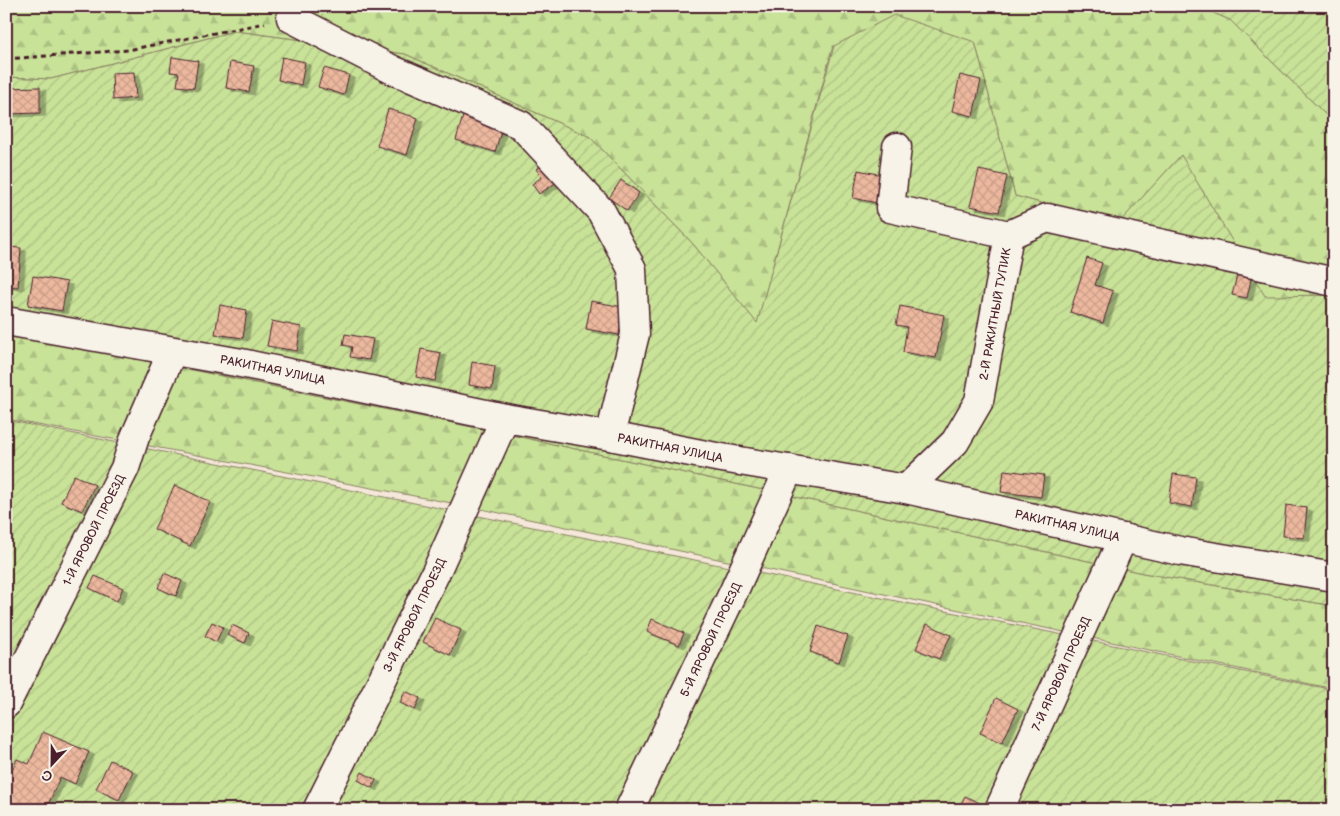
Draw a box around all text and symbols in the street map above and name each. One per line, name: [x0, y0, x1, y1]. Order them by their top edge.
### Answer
street label: 2-Й РАКИТНЫЙ ТУПИК: [976, 246, 1015, 382]
street label: РАКИТНАЯ УЛИЦА: [219, 352, 327, 389]
street label: РАКИТНАЯ УЛИЦА: [616, 431, 724, 466]
street label: 1-Й ЯРОВОЙ ПРОЕЗД: [60, 471, 129, 588]
street label: РАКИТНАЯ УЛИЦА: [1013, 507, 1122, 545]
street label: 3-Й ЯРОВОЙ ПРОЕЗД: [380, 555, 450, 675]
street label: 5-Й ЯРОВОЙ ПРОЕЗД: [677, 580, 745, 699]
street label: 7-Й ЯРОВОЙ ПРОЕЗД: [1029, 614, 1094, 733]
north arrow: [28, 738, 78, 788]
text: С: [39, 766, 55, 785]

